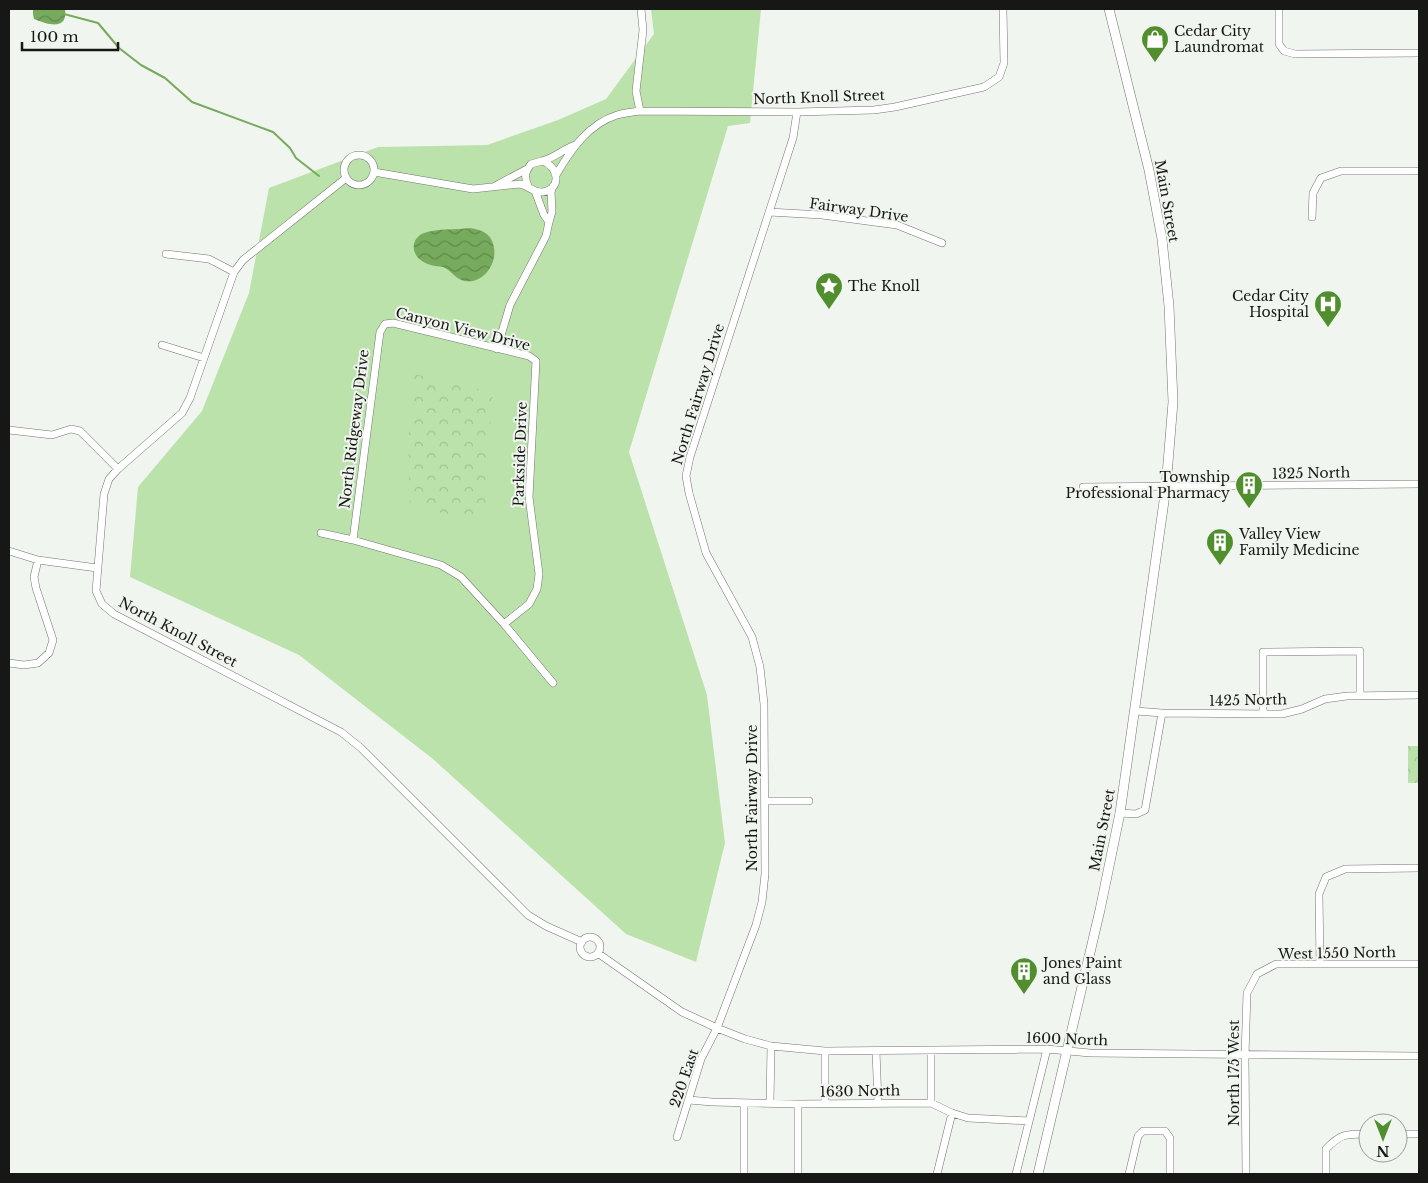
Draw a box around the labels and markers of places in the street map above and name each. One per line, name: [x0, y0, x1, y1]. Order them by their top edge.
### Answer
place label: Cedar City Laundromat: [1174, 22, 1265, 56]
shop icon: Cedar City Laundromat: [1140, 24, 1170, 63]
place icon: The Knoll: [814, 271, 844, 310]
place label: The Knoll: [848, 277, 920, 295]
place label: Cedar City Hospital: [1232, 287, 1309, 321]
hospital icon: Cedar City Hospital: [1313, 289, 1343, 328]
place label: Township Professional Pharmacy: [1066, 468, 1230, 502]
building icon: Township Professional Pharmacy: [1234, 470, 1264, 509]
place label: Valley View Family Medicine: [1238, 525, 1360, 559]
building icon: Valley View Family Medicine: [1205, 527, 1235, 566]
place label: Jones Paint and Glass: [1041, 954, 1123, 988]
building icon: Jones Paint and Glass: [1009, 956, 1039, 995]

